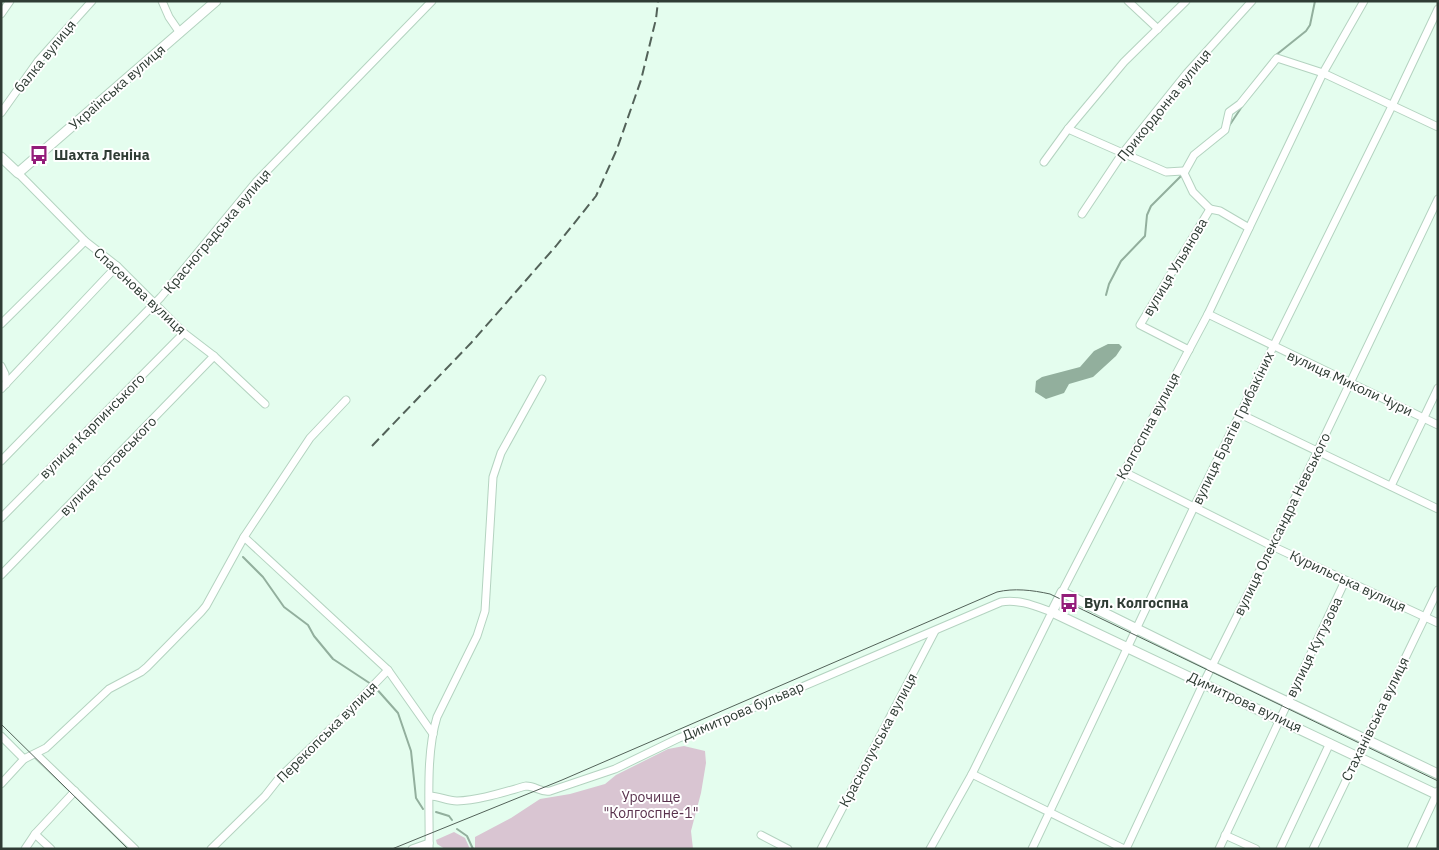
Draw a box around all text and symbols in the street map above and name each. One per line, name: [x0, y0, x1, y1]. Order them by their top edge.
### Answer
street label: балка вулиця: [10, 16, 80, 96]
street label: Українська вулиця: [65, 40, 169, 134]
street label: Прикордонна вулиця: [1113, 45, 1215, 165]
bus stop icon: Шахта Леніна: [28, 144, 50, 166]
place label: Шахта Леніна: [54, 146, 150, 164]
street label: Красноградська вулиця: [159, 165, 275, 297]
street label: вулиця Ульянова: [1139, 214, 1212, 319]
street label: Спасенова вулиця: [90, 244, 190, 338]
street label: вулиця Миколи Чури: [1284, 346, 1416, 420]
street label: вулиця Братів Грибакіних: [1188, 349, 1278, 507]
street label: вулиця Карпинського: [35, 369, 149, 483]
street label: Колгоспна вулиця: [1112, 369, 1184, 483]
street label: вулиця Котовського: [56, 412, 160, 520]
street label: вулиця Олександра Невського: [1230, 429, 1334, 618]
street label: Курильська вулиця: [1287, 546, 1409, 616]
bus stop icon: Вул. Колгоспна: [1058, 592, 1080, 614]
street label: вулиця Кутузова: [1282, 593, 1346, 700]
place label: Вул. Колгоспна: [1084, 594, 1188, 612]
street label: Стаханівська вулиця: [1337, 654, 1413, 784]
street label: Димитрова вулиця: [1185, 668, 1305, 736]
street label: Краснолучська вулиця: [835, 670, 921, 810]
street label: Димитрова бульвар: [679, 677, 807, 745]
street label: Перекопська вулиця: [273, 678, 381, 786]
park label: Урочище "Колгоспне-1": [603, 788, 699, 822]

